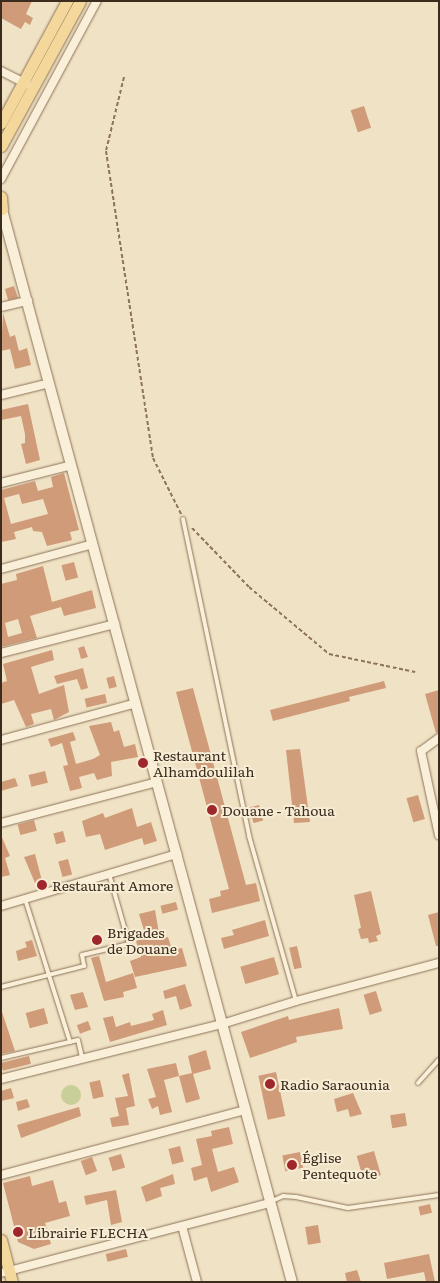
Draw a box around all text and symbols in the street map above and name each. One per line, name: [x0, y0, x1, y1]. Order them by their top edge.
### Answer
place label: Restaurant Alhamdoulilah: [153, 747, 254, 780]
marker: Restaurant Alhamdoulilah: [137, 757, 149, 769]
place label: Douane - Tahoua: [222, 802, 335, 818]
marker: Douane - Tahoua: [206, 804, 218, 816]
place label: Restaurant Amore: [52, 877, 173, 893]
marker: Restaurant Amore: [36, 879, 48, 891]
place label: Brigades de Douane: [107, 924, 177, 956]
marker: Brigades de Douane: [91, 934, 103, 946]
place label: Radio Saraounia: [280, 1076, 390, 1092]
marker: Radio Saraounia: [264, 1078, 276, 1090]
place label: Église Pentequote: [302, 1149, 377, 1182]
marker: Église Pentequote: [286, 1159, 298, 1171]
place label: Librairie FLECHA: [28, 1224, 148, 1240]
marker: Librairie FLECHA: [12, 1226, 24, 1238]

